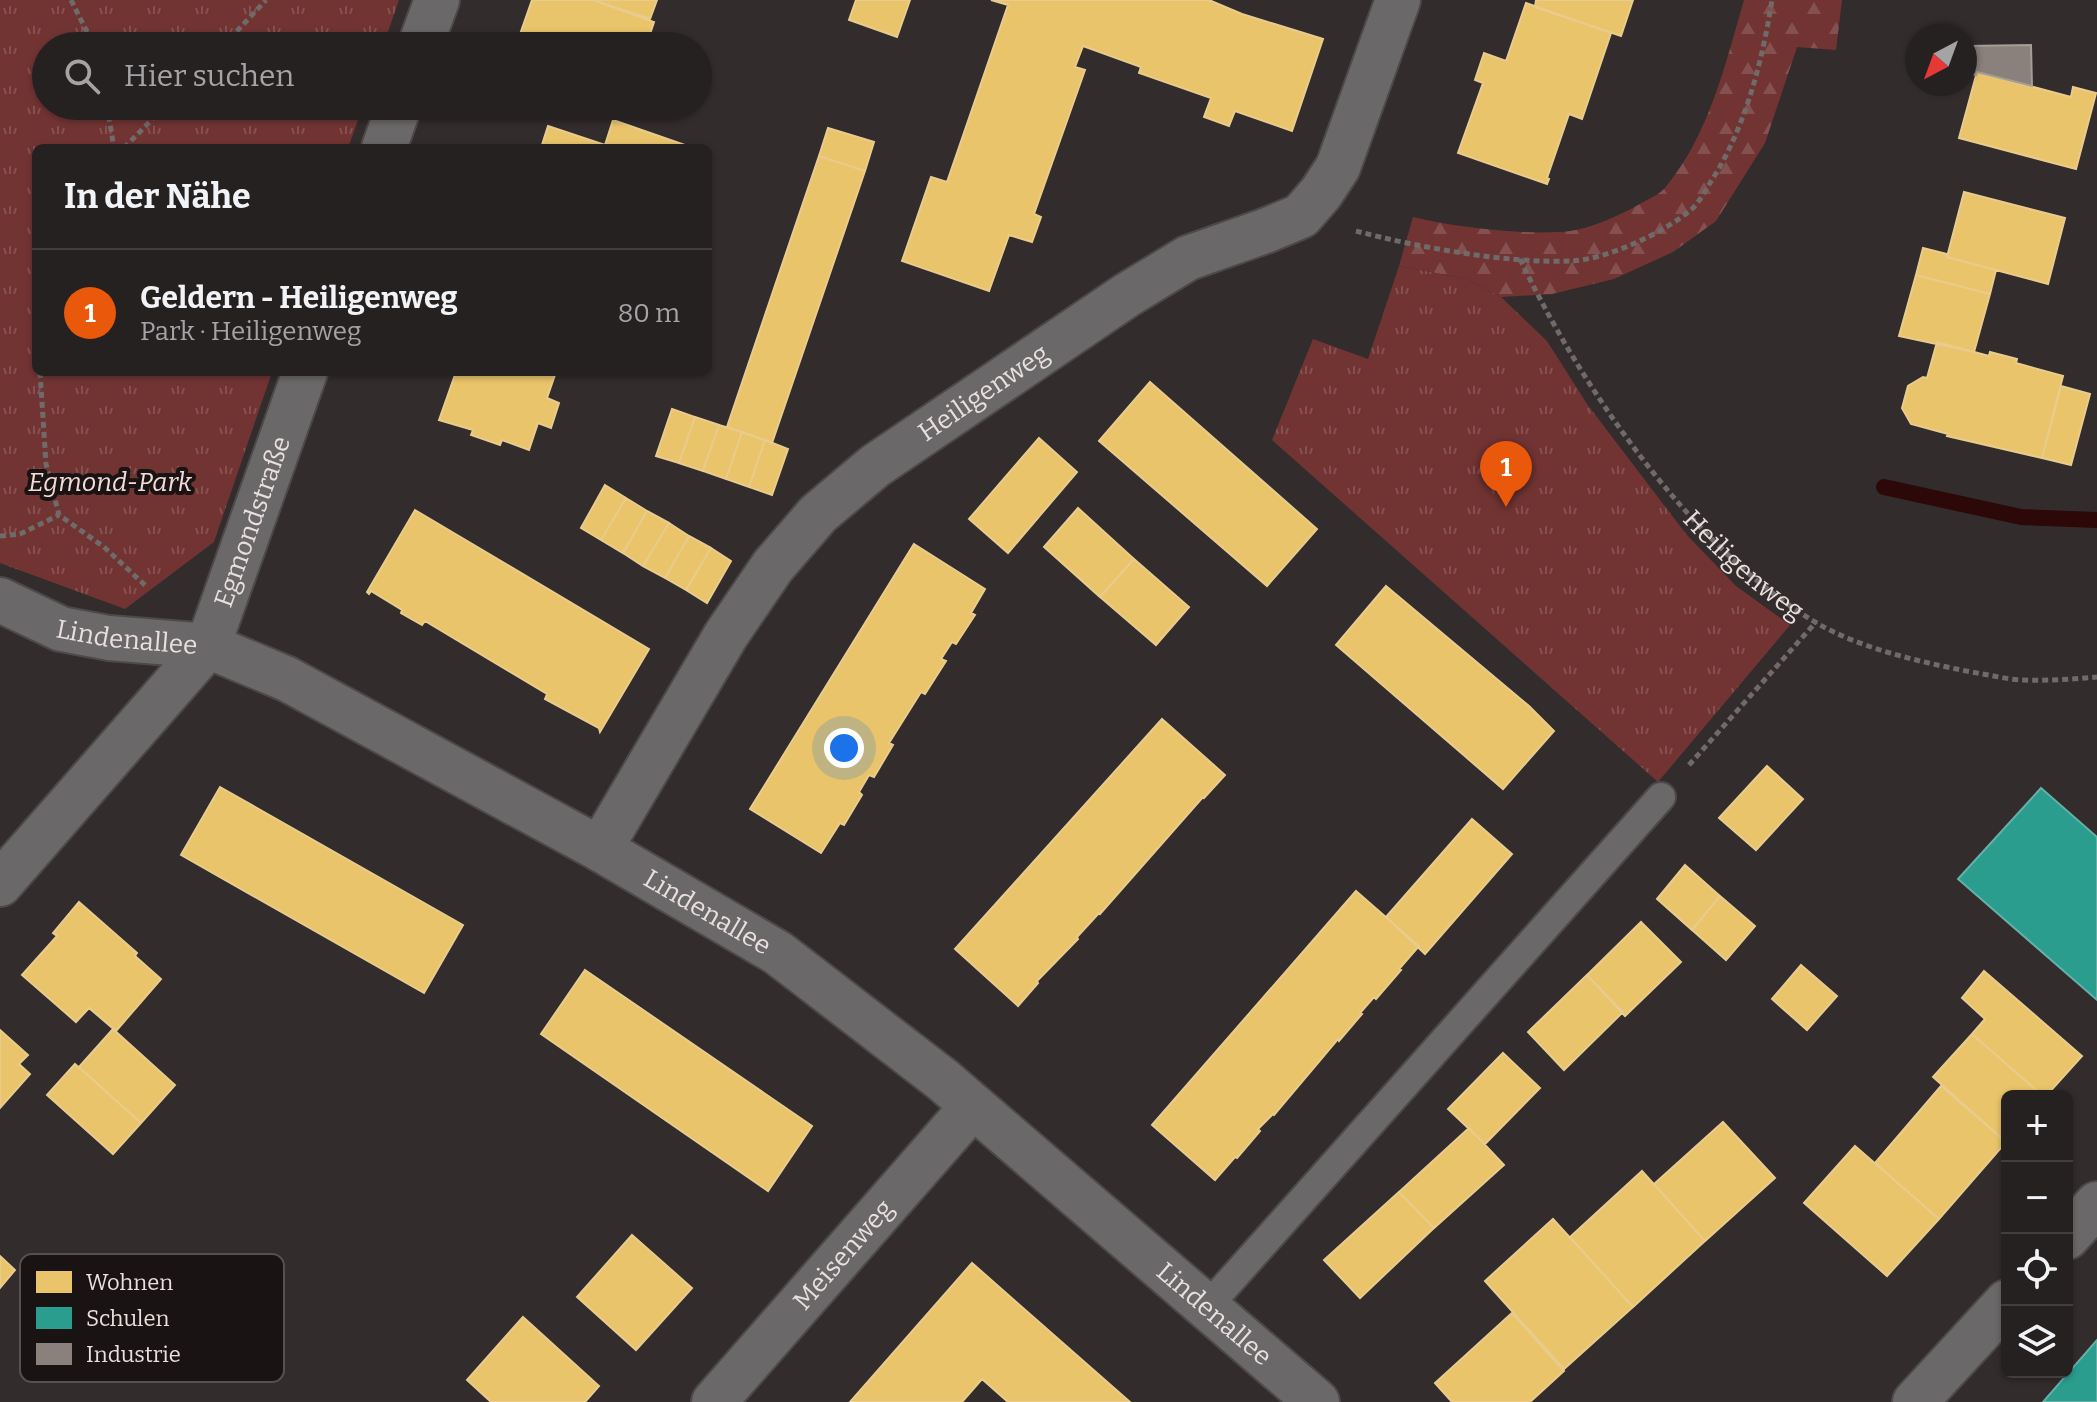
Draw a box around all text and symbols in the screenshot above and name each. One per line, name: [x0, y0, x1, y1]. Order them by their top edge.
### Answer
north arrow: [1905, 24, 1977, 96]
search box: [32, 32, 712, 120]
icon: search: [60, 54, 104, 98]
text: Hier suchen: [124, 58, 294, 94]
text: In der Nähe: [64, 176, 251, 217]
text: Geldern - Heiligenweg: [140, 280, 458, 316]
text: 1: [84, 298, 96, 329]
text: 80 m: [618, 298, 680, 329]
text: Park · Heiligenweg: [140, 316, 361, 347]
street label: Heiligenweg: [912, 337, 1054, 448]
street label: Egmondstraße: [208, 432, 297, 611]
pin: 1: [1480, 441, 1532, 507]
park label: Egmond-Park: [28, 467, 193, 498]
street label: Heiligenweg: [1677, 504, 1810, 626]
street label: Lindenallee: [54, 613, 199, 661]
your location: [824, 728, 864, 768]
street label: Lindenallee: [638, 863, 777, 961]
map controls: [2001, 1090, 2073, 1378]
button: +: [2001, 1090, 2073, 1162]
button: −: [2001, 1162, 2073, 1234]
street label: Meisenweg: [787, 1193, 900, 1316]
button: locate: [2001, 1234, 2073, 1306]
legend: [20, 1254, 284, 1382]
street label: Lindenallee: [1150, 1256, 1278, 1372]
text: Wohnen: [86, 1269, 173, 1296]
text: Schulen: [86, 1305, 169, 1332]
button: layers: [2001, 1306, 2073, 1378]
text: Industrie: [86, 1341, 181, 1368]

